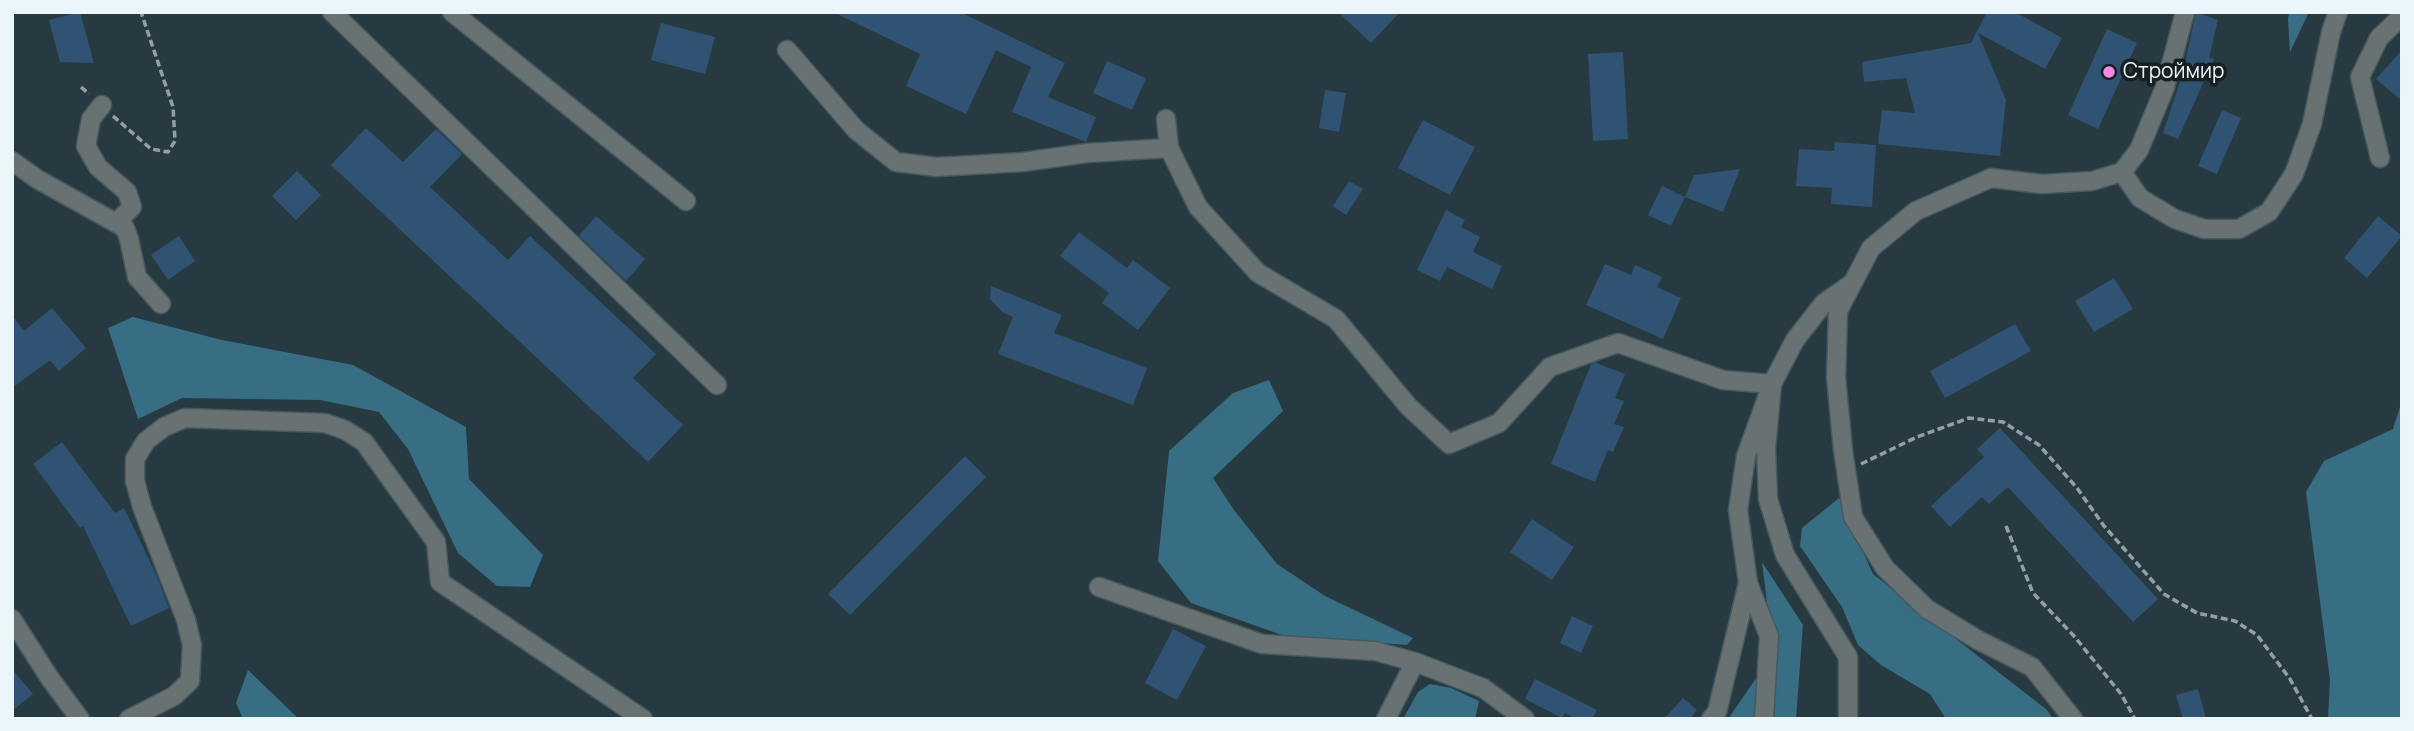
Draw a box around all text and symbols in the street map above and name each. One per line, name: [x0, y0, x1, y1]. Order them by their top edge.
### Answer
place label: Строймир: [2123, 59, 2224, 85]
marker: Строймир: [2101, 64, 2117, 80]

